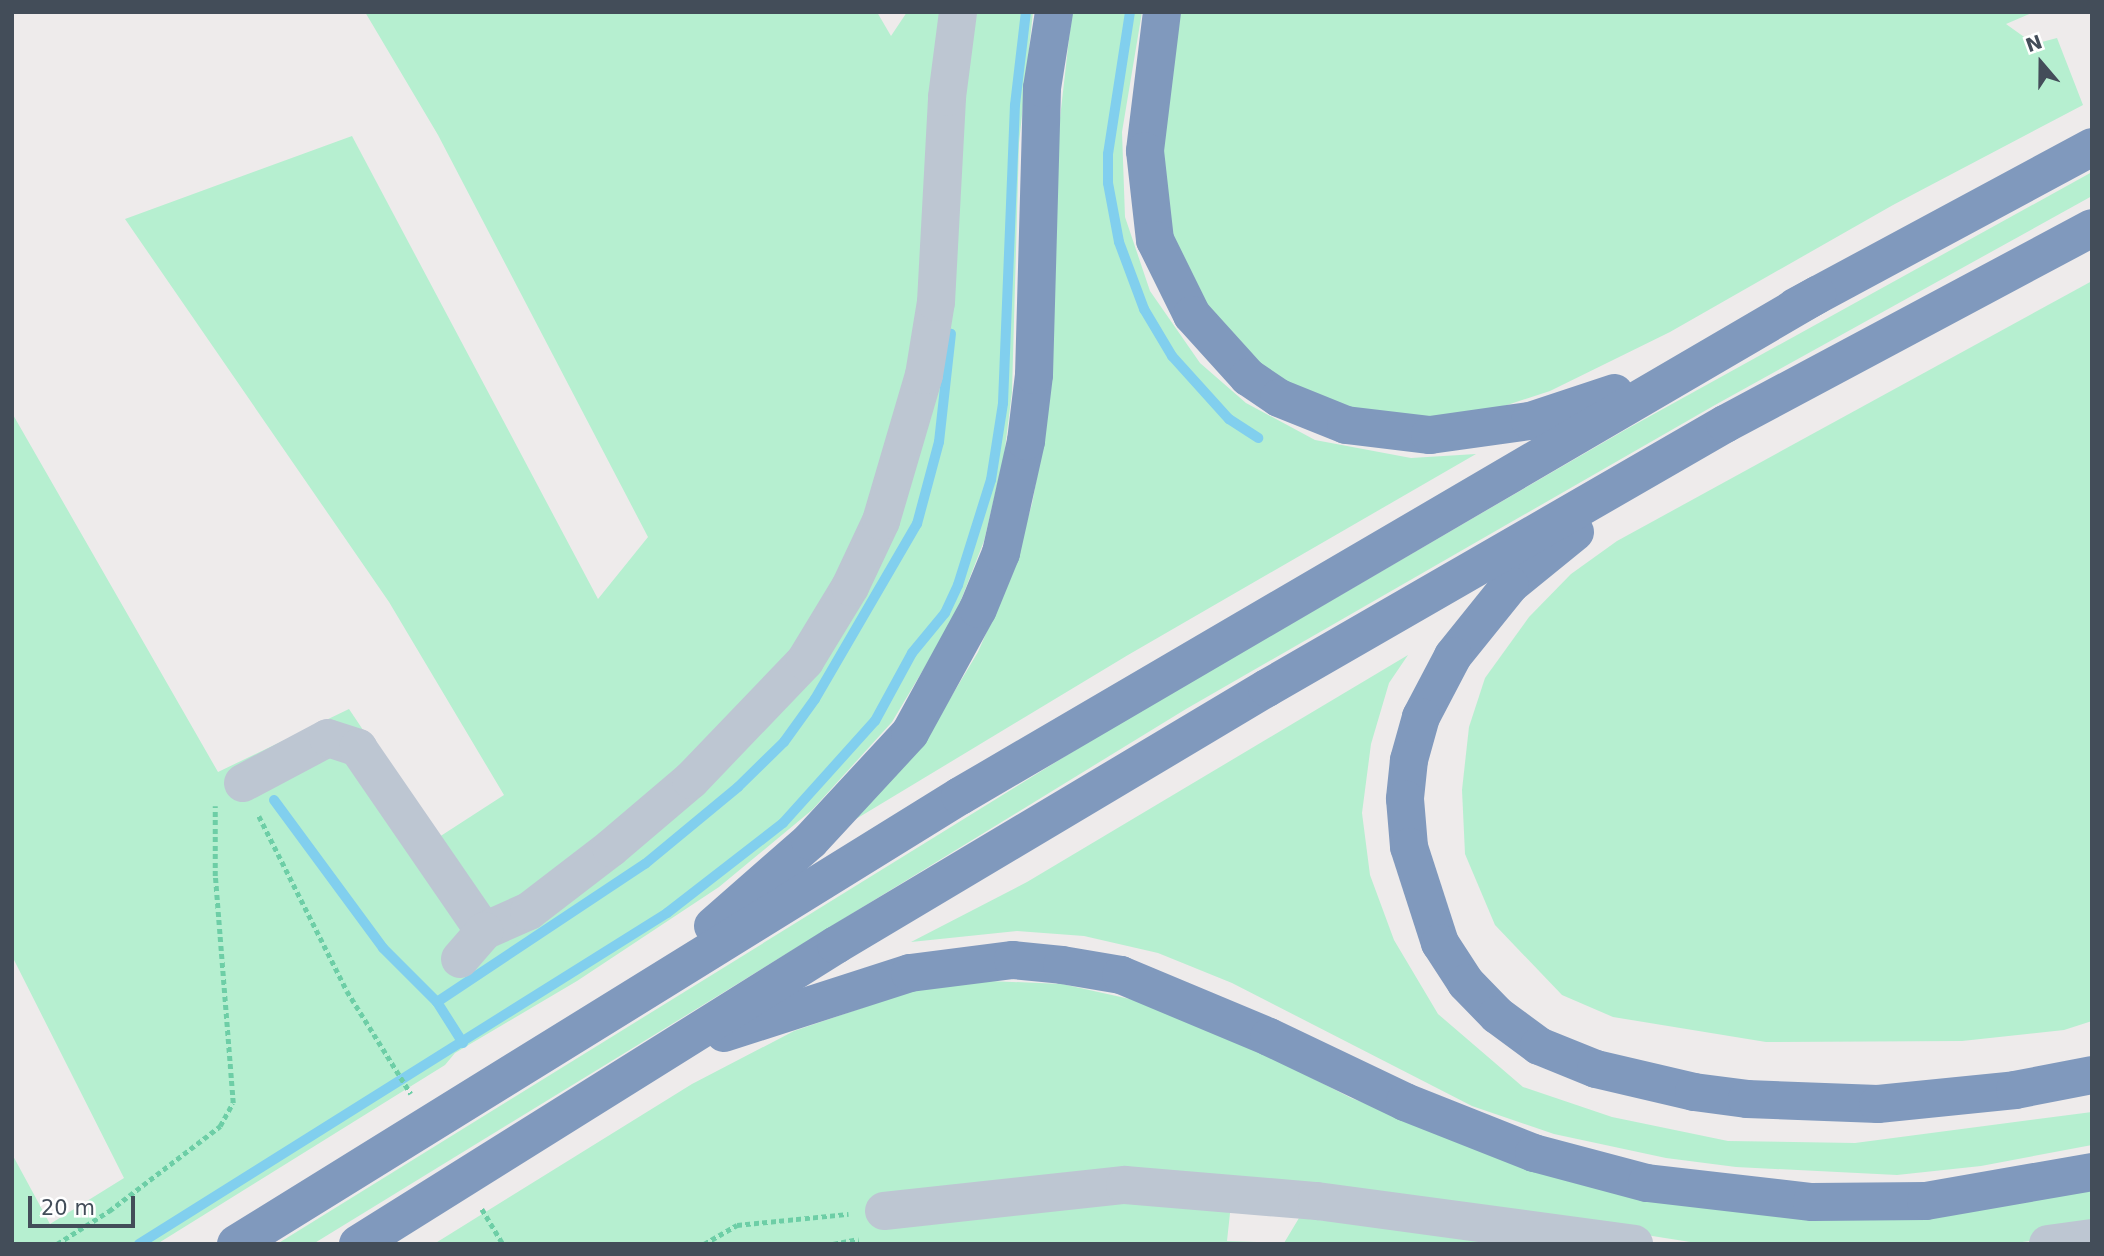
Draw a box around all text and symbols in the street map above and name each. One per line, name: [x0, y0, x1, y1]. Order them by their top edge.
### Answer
north arrow: [2006, 28, 2076, 98]
text: N: [2023, 30, 2045, 56]
scale bar: [32, 1182, 138, 1226]
text: 20 m: [41, 1196, 95, 1220]

